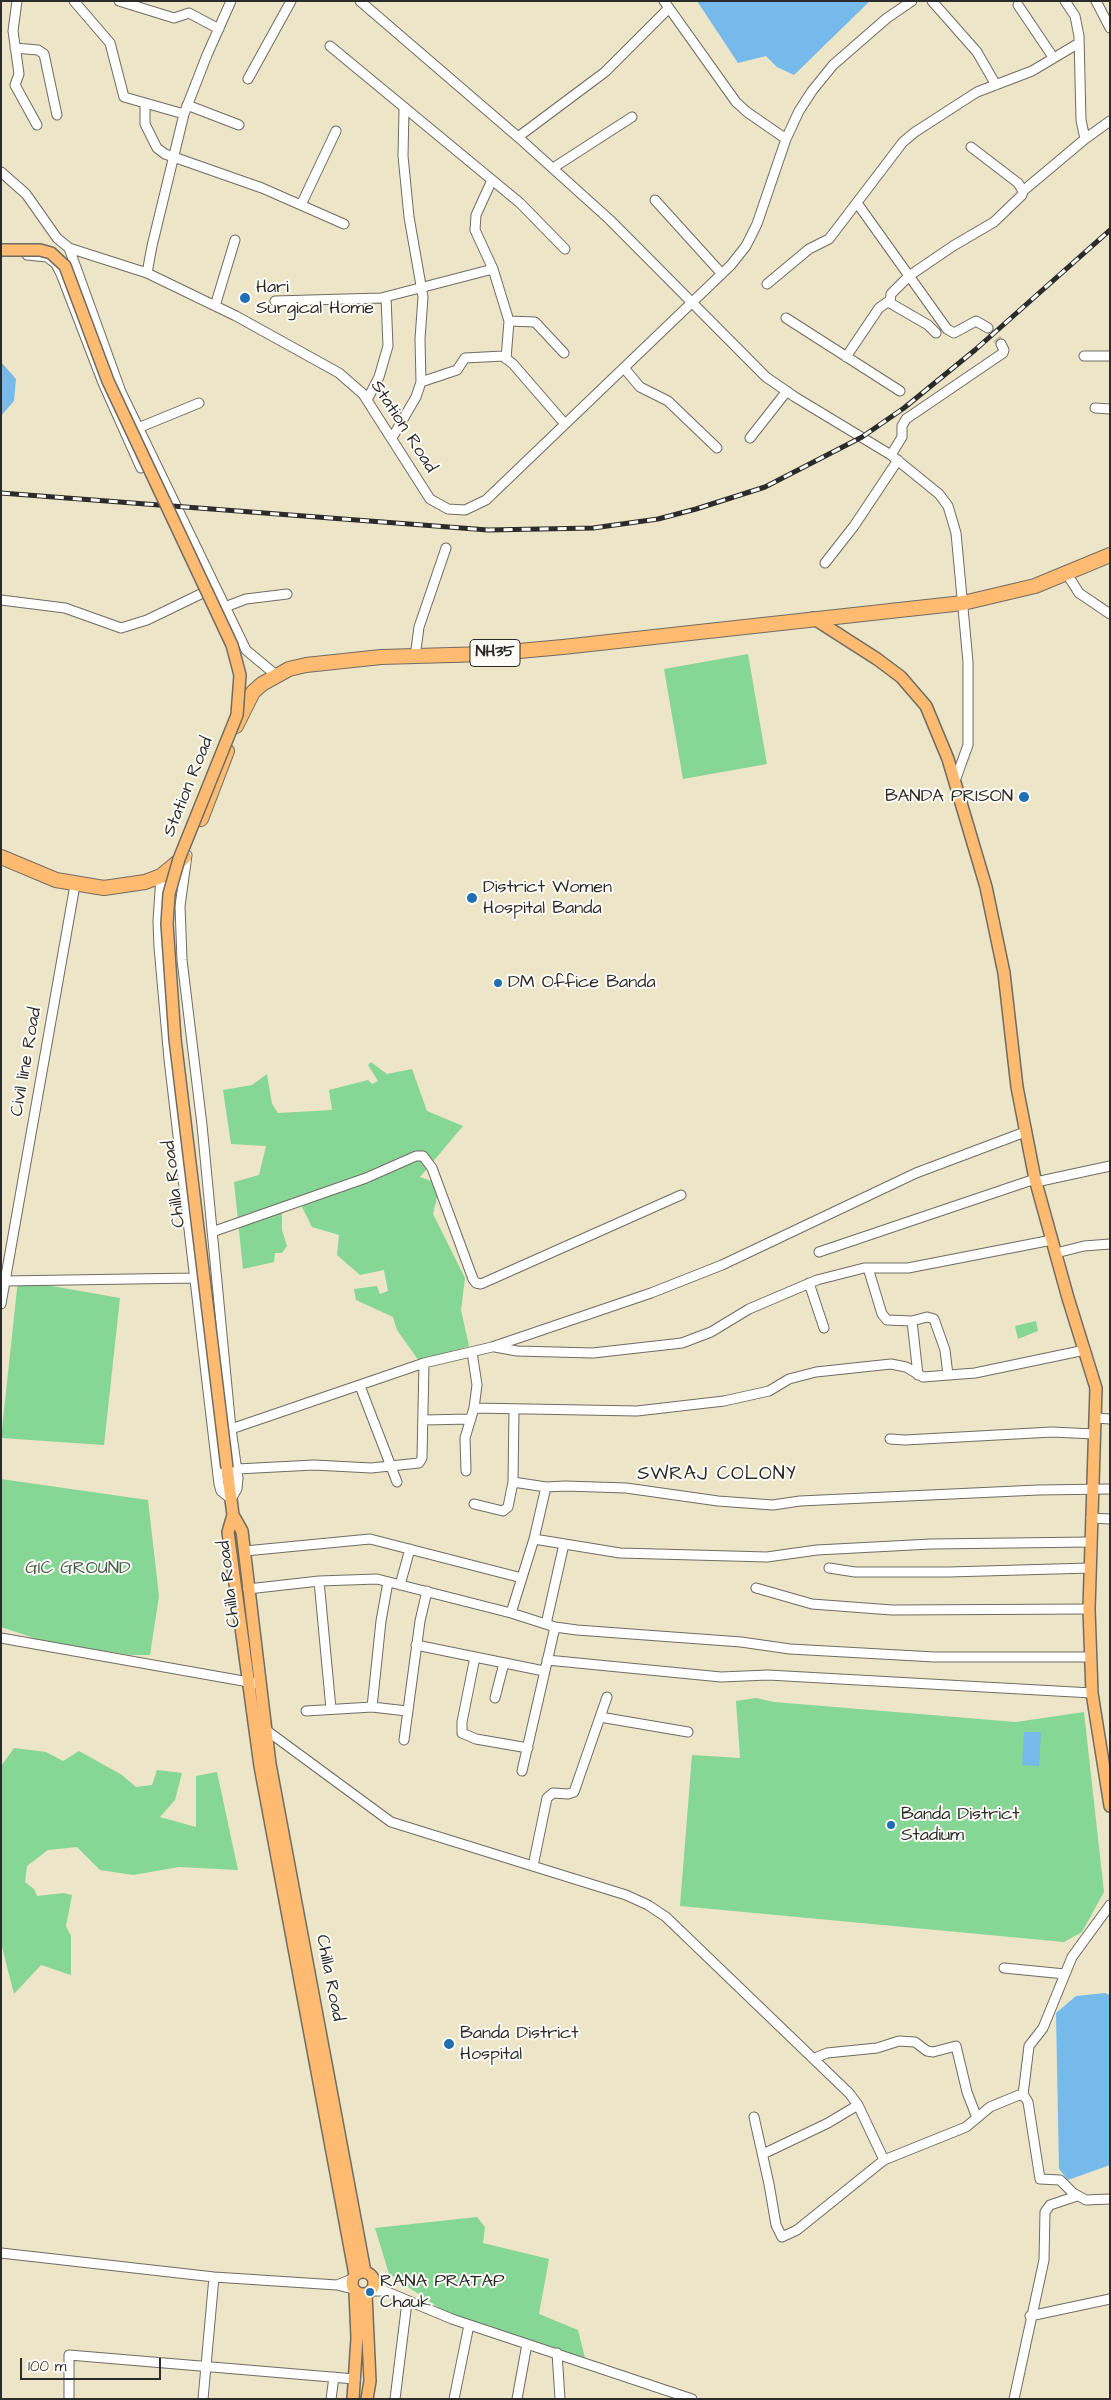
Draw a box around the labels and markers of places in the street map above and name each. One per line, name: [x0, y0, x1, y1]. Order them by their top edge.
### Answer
place label: Hari Surgical Home: [256, 277, 374, 320]
marker: Hari Surgical Home: [238, 291, 252, 305]
place label: BANDA PRISON: [885, 786, 1013, 808]
marker: BANDA PRISON: [1017, 790, 1031, 804]
place label: District Women Hospital Banda: [483, 877, 612, 920]
marker: District Women Hospital Banda: [465, 891, 479, 905]
place label: DM Office Banda: [508, 972, 656, 994]
marker: DM Office Banda: [492, 977, 504, 989]
place label: Banda District Stadium: [901, 1804, 1020, 1846]
marker: Banda District Stadium: [885, 1819, 897, 1831]
place label: Banda District Hospital: [460, 2023, 579, 2066]
marker: Banda District Hospital: [442, 2037, 456, 2051]
place label: RANA PRATAP Chauk: [380, 2271, 504, 2314]
marker: RANA PRATAP Chauk: [364, 2286, 376, 2298]

